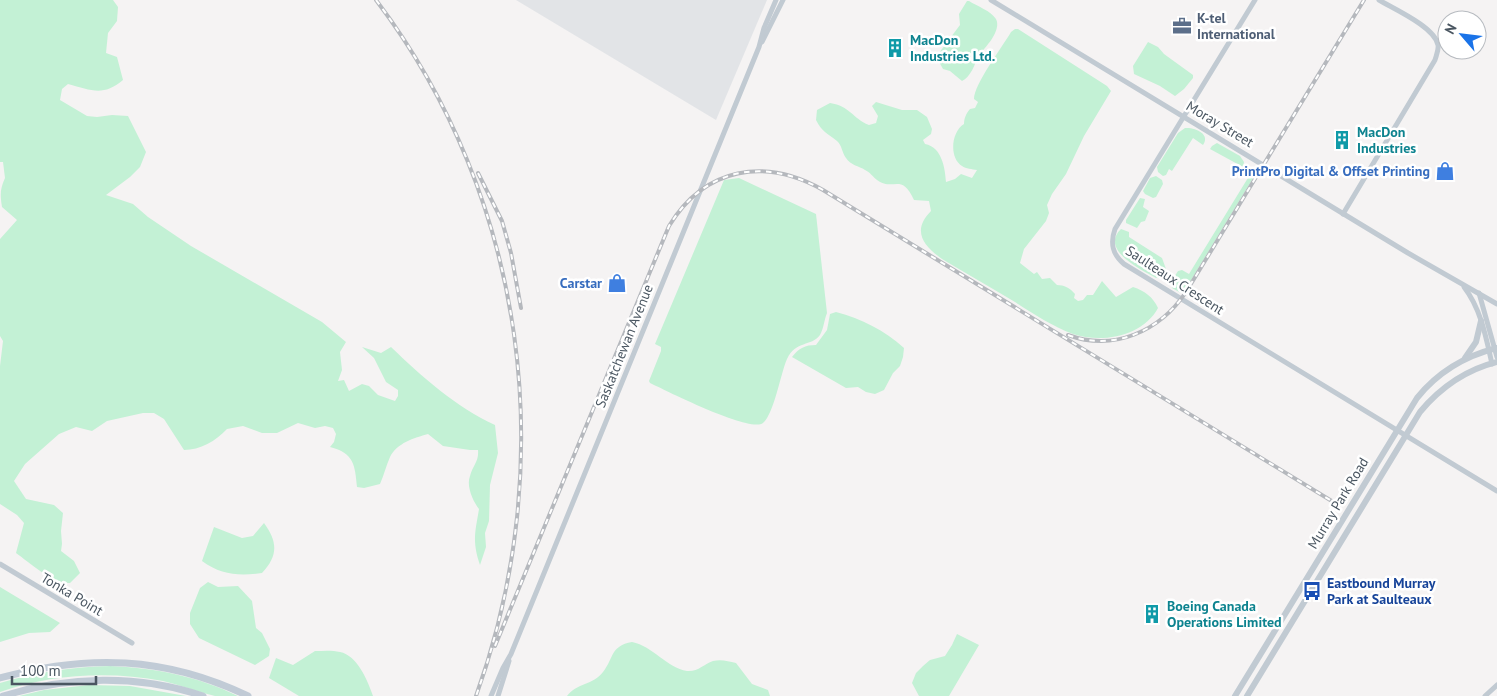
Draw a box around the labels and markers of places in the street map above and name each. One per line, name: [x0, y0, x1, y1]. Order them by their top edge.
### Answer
place label: K-tel International: [1197, 9, 1276, 43]
office icon: K-tel International: [1171, 15, 1193, 37]
place label: MacDon Industries Ltd.: [910, 31, 995, 65]
building icon: MacDon Industries Ltd.: [884, 37, 906, 59]
place label: MacDon Industries: [1357, 123, 1416, 157]
building icon: MacDon Industries: [1331, 129, 1353, 151]
shop icon: PrintPro Digital & Offset Printing: [1434, 160, 1456, 182]
place label: PrintPro Digital & Offset Printing: [1232, 162, 1430, 180]
shop icon: Carstar: [606, 272, 628, 294]
place label: Carstar: [560, 274, 602, 292]
place label: Eastbound Murray Park at Saulteaux: [1327, 574, 1436, 608]
bus stop icon: Eastbound Murray Park at Saulteaux: [1301, 580, 1323, 602]
place label: Boeing Canada Operations Limited: [1167, 597, 1282, 631]
building icon: Boeing Canada Operations Limited: [1141, 603, 1163, 625]

